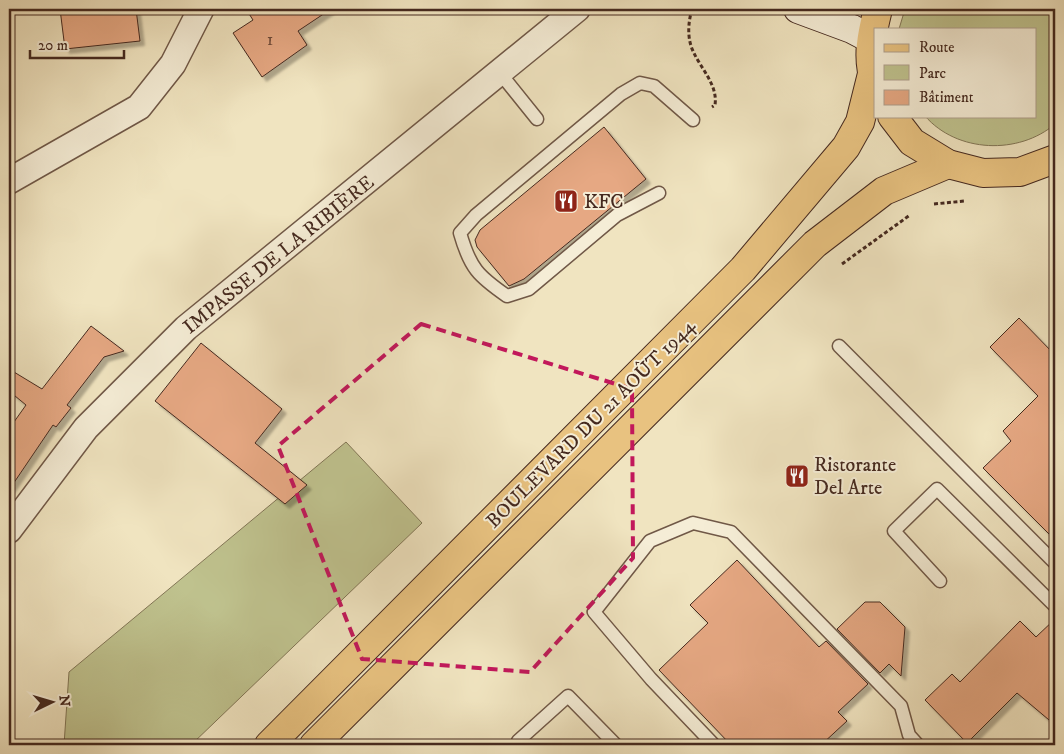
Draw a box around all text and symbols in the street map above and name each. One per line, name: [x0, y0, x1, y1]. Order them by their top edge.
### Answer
scale bar: [30, 28, 124, 60]
legend: [874, 28, 1036, 118]
house number: 1: [267, 29, 273, 51]
text: 20 m: [38, 36, 68, 55]
text: Route: [919, 38, 954, 57]
text: Parc: [919, 64, 947, 83]
text: Bâtiment: [919, 88, 974, 107]
street label: IMPASSE DE LA RIBIÈRE: [178, 170, 380, 340]
restaurant icon: KFC: [553, 188, 579, 214]
place label: KFC: [584, 190, 624, 215]
street label: BOULEVARD DU 21 AOÛT 1944: [481, 313, 701, 534]
place label: Ristorante Del Arte: [814, 453, 896, 501]
restaurant icon: Ristorante Del Arte: [784, 463, 810, 489]
north arrow: [28, 676, 78, 726]
text: N: [54, 694, 73, 708]

